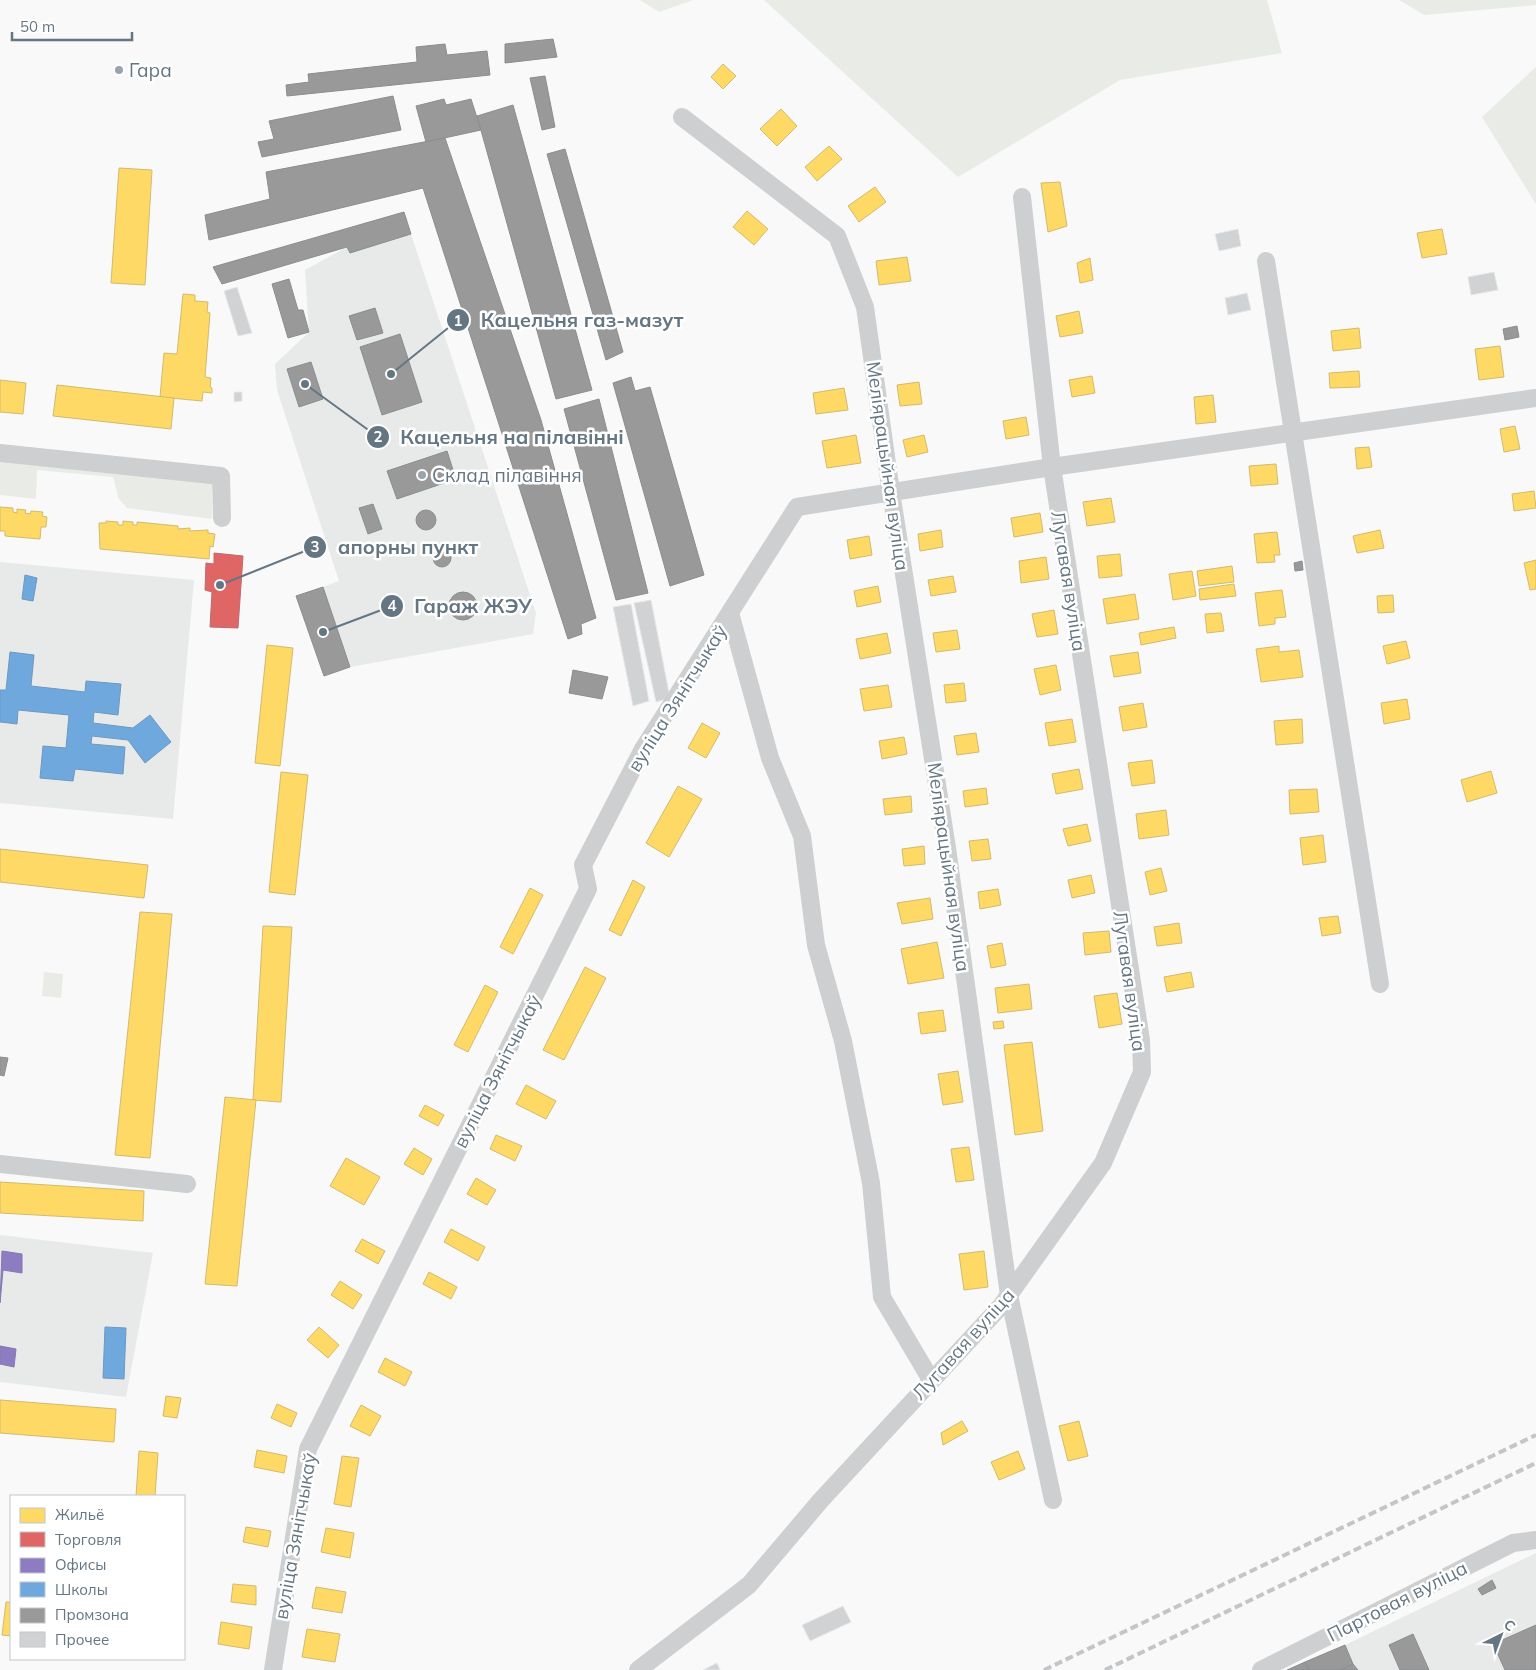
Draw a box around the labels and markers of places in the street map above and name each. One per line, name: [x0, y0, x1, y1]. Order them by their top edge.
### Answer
place label: Гара: [129, 58, 172, 82]
marker: Гара: [113, 64, 125, 76]
callout: Кацельня газ-мазут: [446, 303, 693, 338]
callout: Кацельня на пілавінні: [366, 419, 634, 454]
place label: Склад пілавіння: [432, 463, 582, 487]
marker: Склад пілавіння: [416, 469, 428, 481]
callout: апорны пункт: [303, 529, 488, 564]
callout: Гараж ЖЭУ: [379, 588, 542, 623]

